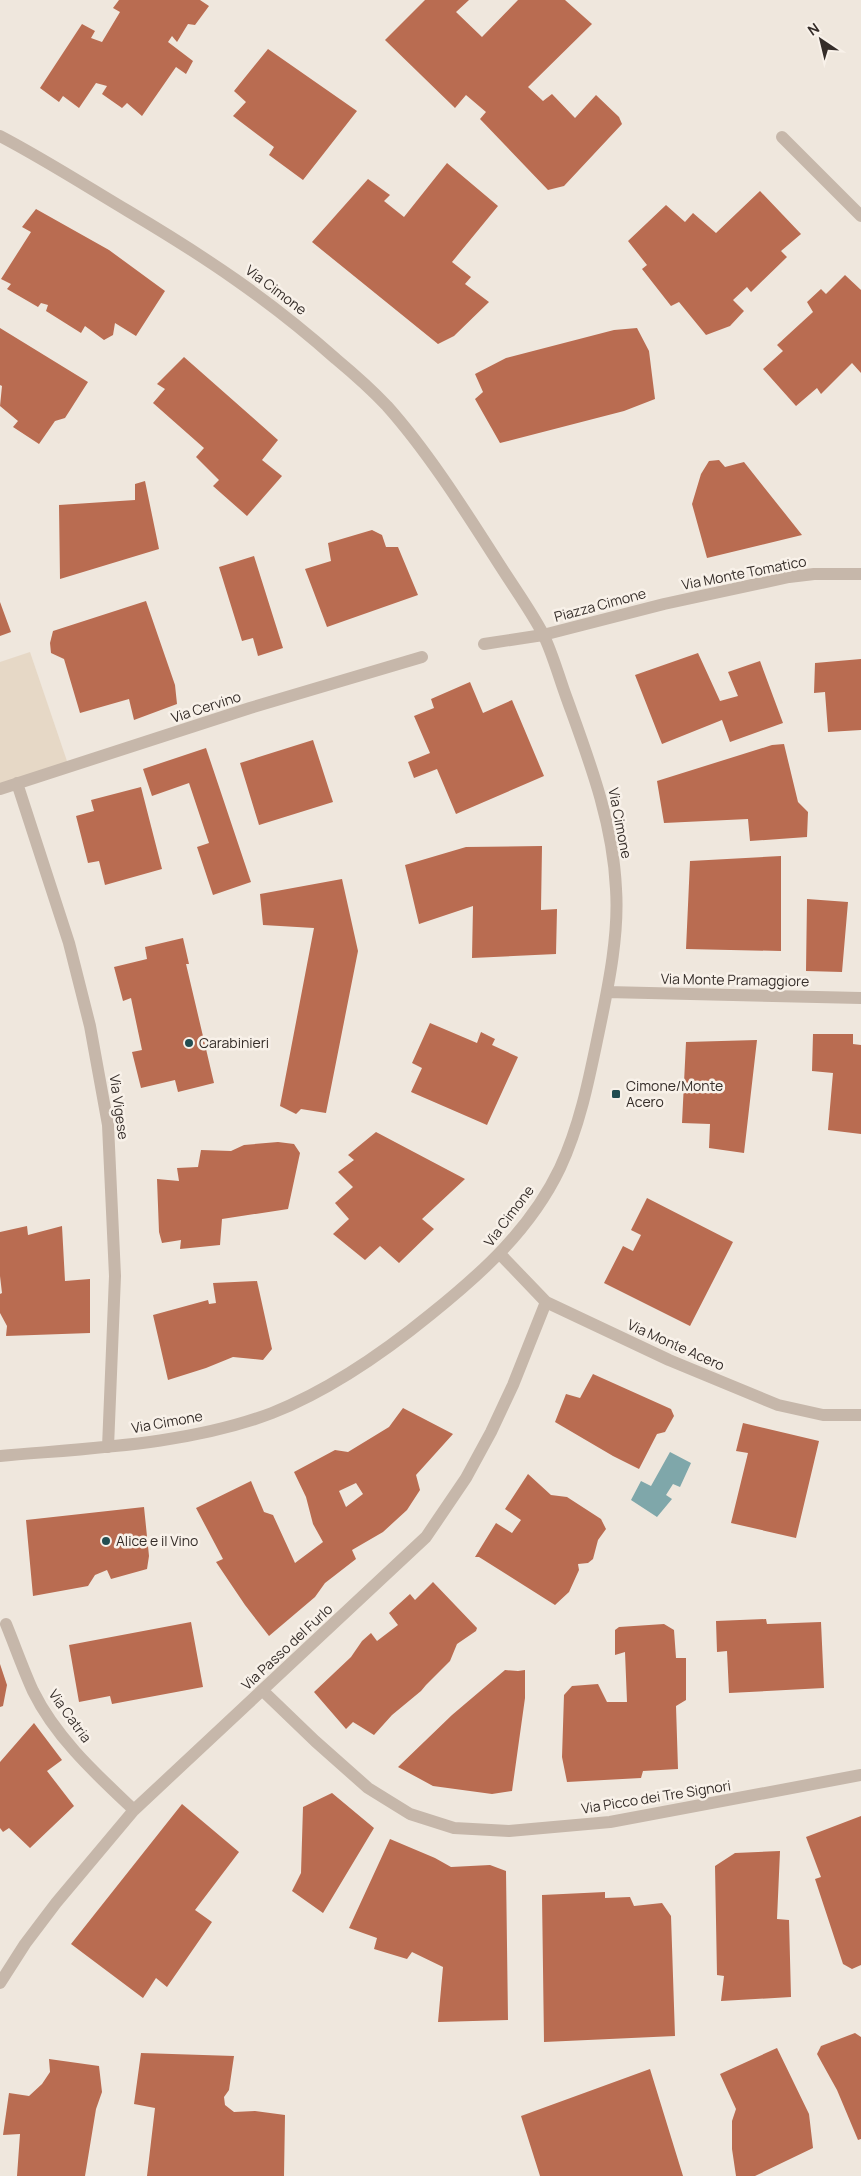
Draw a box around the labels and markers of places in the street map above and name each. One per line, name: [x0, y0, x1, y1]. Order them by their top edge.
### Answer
place label: Carabinieri: [199, 1033, 269, 1052]
marker: Carabinieri: [183, 1037, 195, 1049]
place label: Cimone/Monte Acero: [626, 1076, 723, 1111]
marker: Cimone/Monte Acero: [610, 1088, 622, 1100]
place label: Alice e il Vino: [116, 1531, 198, 1550]
marker: Alice e il Vino: [100, 1535, 112, 1547]

